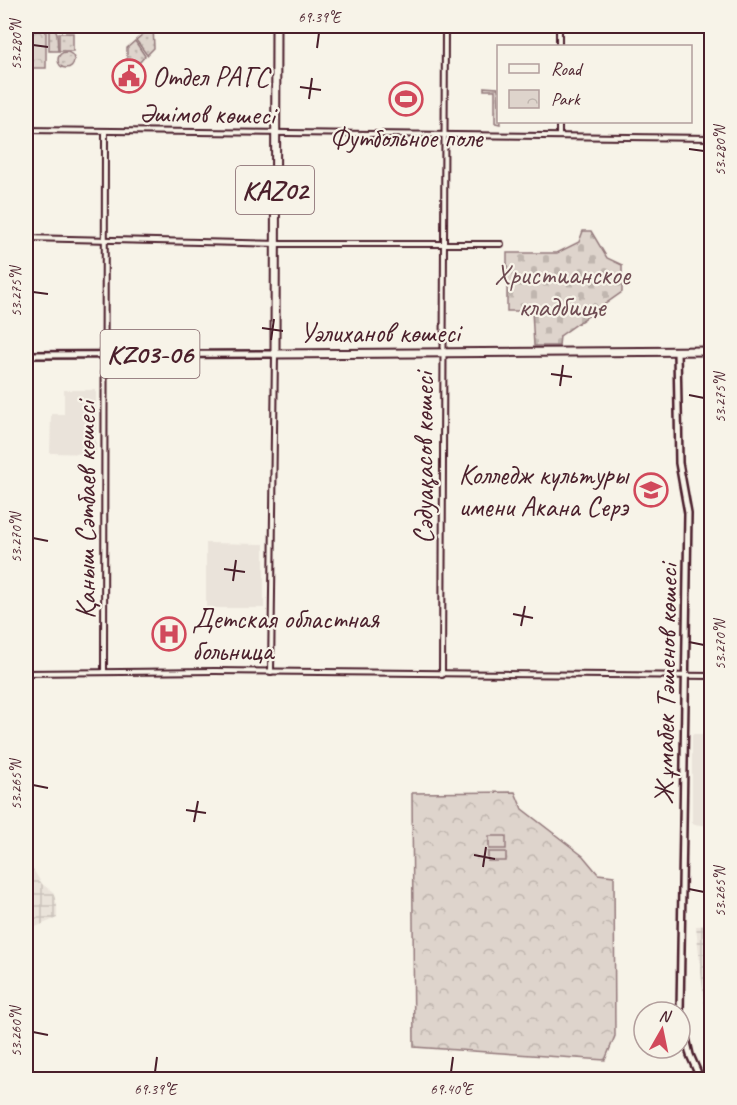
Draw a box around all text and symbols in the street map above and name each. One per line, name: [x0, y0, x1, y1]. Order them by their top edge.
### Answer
text: 69.39°E: [298, 8, 342, 27]
text: 53.280°N: [7, 17, 26, 70]
legend: [497, 45, 692, 123]
public building icon: Отдел РАГС: [111, 58, 147, 94]
text: Road: [551, 58, 584, 80]
place label: Отдел РАГС: [152, 59, 272, 94]
sports icon: Футбольное поле: [388, 81, 424, 117]
text: Park: [551, 88, 581, 110]
street label: Әшімов көшесі: [139, 95, 279, 132]
place label: Футбольное поле: [330, 120, 484, 155]
text: 53.280°N: [711, 123, 730, 176]
road number: KАZ02: [236, 166, 314, 214]
park label: Христианское кладбище: [494, 257, 632, 324]
text: 53.275°N: [7, 264, 26, 317]
street label: Уәлиханов көшесі: [300, 315, 464, 350]
road number: KZ03-06: [100, 330, 200, 378]
street label: Сәдуақасов көшесі: [406, 368, 441, 544]
text: 53.275°N: [711, 370, 730, 423]
street label: Қаныш Сәтбаев көшесі: [68, 397, 103, 619]
place label: Колледж культуры имени Акана Серэ: [458, 457, 630, 524]
school or university icon: Колледж культуры имени Акана Серэ: [633, 472, 669, 508]
text: 53.270°N: [7, 510, 26, 563]
street label: Жұмабек Тәшенов көшесі: [646, 559, 685, 805]
place label: Детская областная больница: [192, 601, 380, 668]
hospital icon: Детская областная больница: [151, 616, 187, 652]
text: 53.270°N: [711, 617, 730, 670]
text: 53.265°N: [7, 757, 26, 810]
text: 53.265°N: [711, 864, 730, 917]
north arrow: [632, 1000, 692, 1060]
text: 53.260°N: [7, 1004, 26, 1057]
text: N: [658, 1006, 674, 1027]
text: 69.39°E: [134, 1080, 178, 1099]
text: 69.40°E: [430, 1080, 474, 1099]

